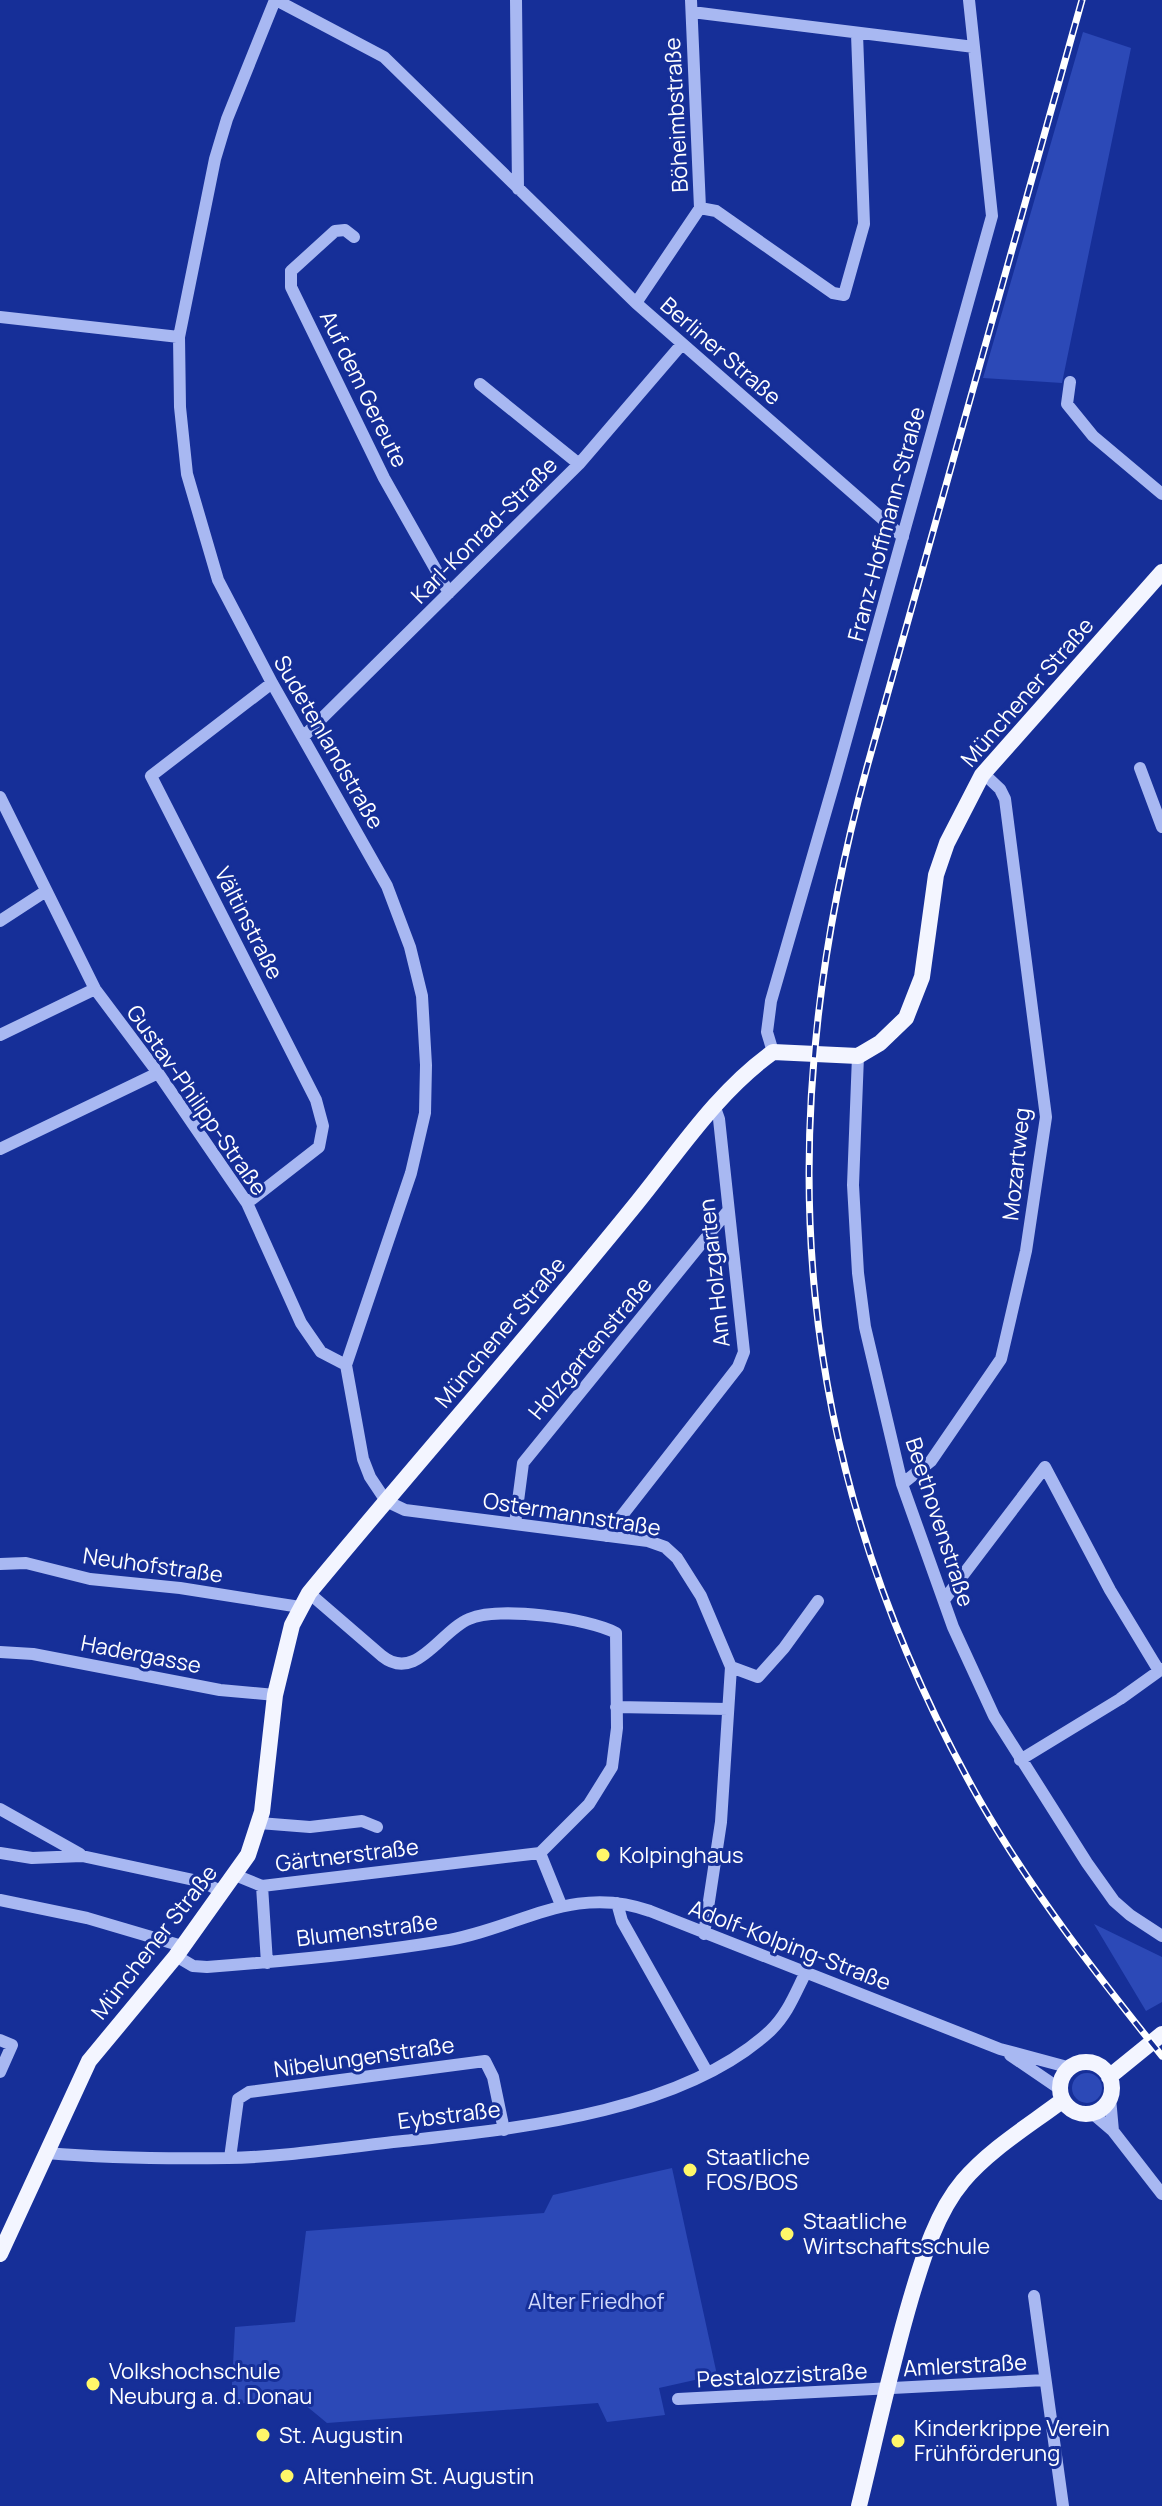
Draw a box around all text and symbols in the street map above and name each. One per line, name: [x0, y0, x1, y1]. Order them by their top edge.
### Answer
street label: Böheimbstraße: [657, 37, 695, 193]
street label: Berliner Straße: [654, 290, 788, 412]
street label: Auf dem Gereute: [313, 306, 415, 473]
street label: Franz-Hoffmann-Straße: [840, 403, 932, 645]
street label: Karl-Konrad-Straße: [404, 450, 564, 610]
street label: Münchener Straße: [954, 611, 1100, 773]
street label: Sudetenlandstraße: [267, 650, 391, 834]
street label: Vältinstraße: [208, 861, 290, 985]
street label: Gustav-Philipp-Straße: [120, 999, 274, 1201]
street label: Mozartweg: [995, 1106, 1037, 1222]
street label: Am Holzgarten: [691, 1197, 737, 1349]
street label: Münchener Straße: [428, 1250, 572, 1414]
street label: Holzgartenstraße: [521, 1270, 659, 1426]
street label: Beethovenstraße: [899, 1434, 982, 1611]
street label: Ostermannstraße: [481, 1485, 663, 1543]
street label: Neuhofstraße: [81, 1540, 225, 1590]
street label: Hadergasse: [78, 1628, 204, 1680]
street label: Gärtnerstraße: [274, 1831, 420, 1879]
place label: Kolpinghaus: [619, 1840, 744, 1870]
marker: Kolpinghaus: [594, 1846, 612, 1864]
street label: Münchener Straße: [84, 1858, 224, 2026]
street label: Adolf-Kolping-Straße: [685, 1893, 895, 1997]
street label: Blumenstraße: [295, 1906, 439, 1954]
street label: Nibelungenstraße: [272, 2029, 456, 2085]
street label: Eybstraße: [396, 2094, 502, 2136]
place label: Staatliche FOS/BOS: [706, 2142, 810, 2197]
marker: Staatliche FOS/BOS: [681, 2161, 699, 2179]
place label: Staatliche Wirtschaftsschule: [803, 2206, 990, 2261]
marker: Staatliche Wirtschaftsschule: [778, 2225, 796, 2243]
park label: Alter Friedhof: [528, 2286, 664, 2316]
street label: Amlerstraße: [902, 2347, 1028, 2383]
place label: Volkshochschule Neuburg a. d. Donau: [109, 2356, 312, 2411]
street label: Pestalozzistraße: [696, 2356, 868, 2394]
marker: Volkshochschule Neuburg a. d. Donau: [84, 2375, 102, 2393]
place label: Kinderkrippe Verein Frühförderung: [914, 2413, 1110, 2468]
place label: St. Augustin: [279, 2420, 403, 2450]
marker: St. Augustin: [254, 2426, 272, 2444]
marker: Kinderkrippe Verein Frühförderung: [889, 2432, 907, 2450]
place label: Altenheim St. Augustin: [303, 2461, 534, 2491]
marker: Altenheim St. Augustin: [278, 2467, 296, 2485]

